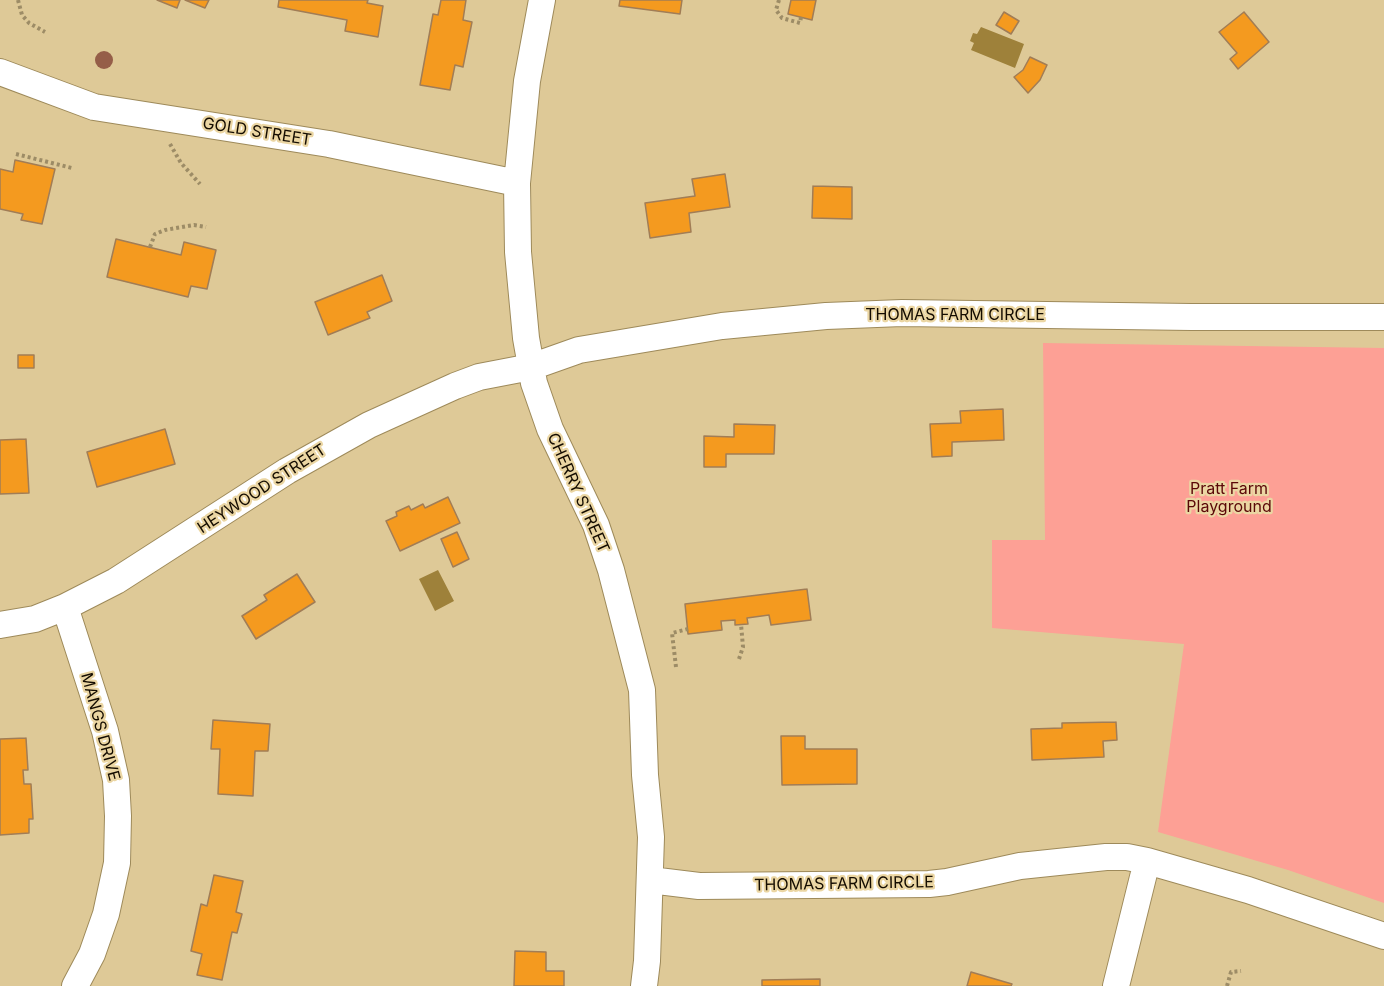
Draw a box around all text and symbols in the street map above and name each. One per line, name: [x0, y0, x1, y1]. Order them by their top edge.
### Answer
street label: GOLD STREET: [201, 114, 313, 150]
street label: THOMAS FARM CIRCLE: [865, 305, 1045, 325]
street label: CHERRY STREET: [543, 430, 613, 556]
street label: HEYWOOD STREET: [194, 440, 330, 538]
park label: Pratt Farm Playground: [1186, 479, 1272, 517]
street label: MANGS DRIVE: [76, 671, 124, 783]
street label: THOMAS FARM CIRCLE: [754, 873, 934, 895]

